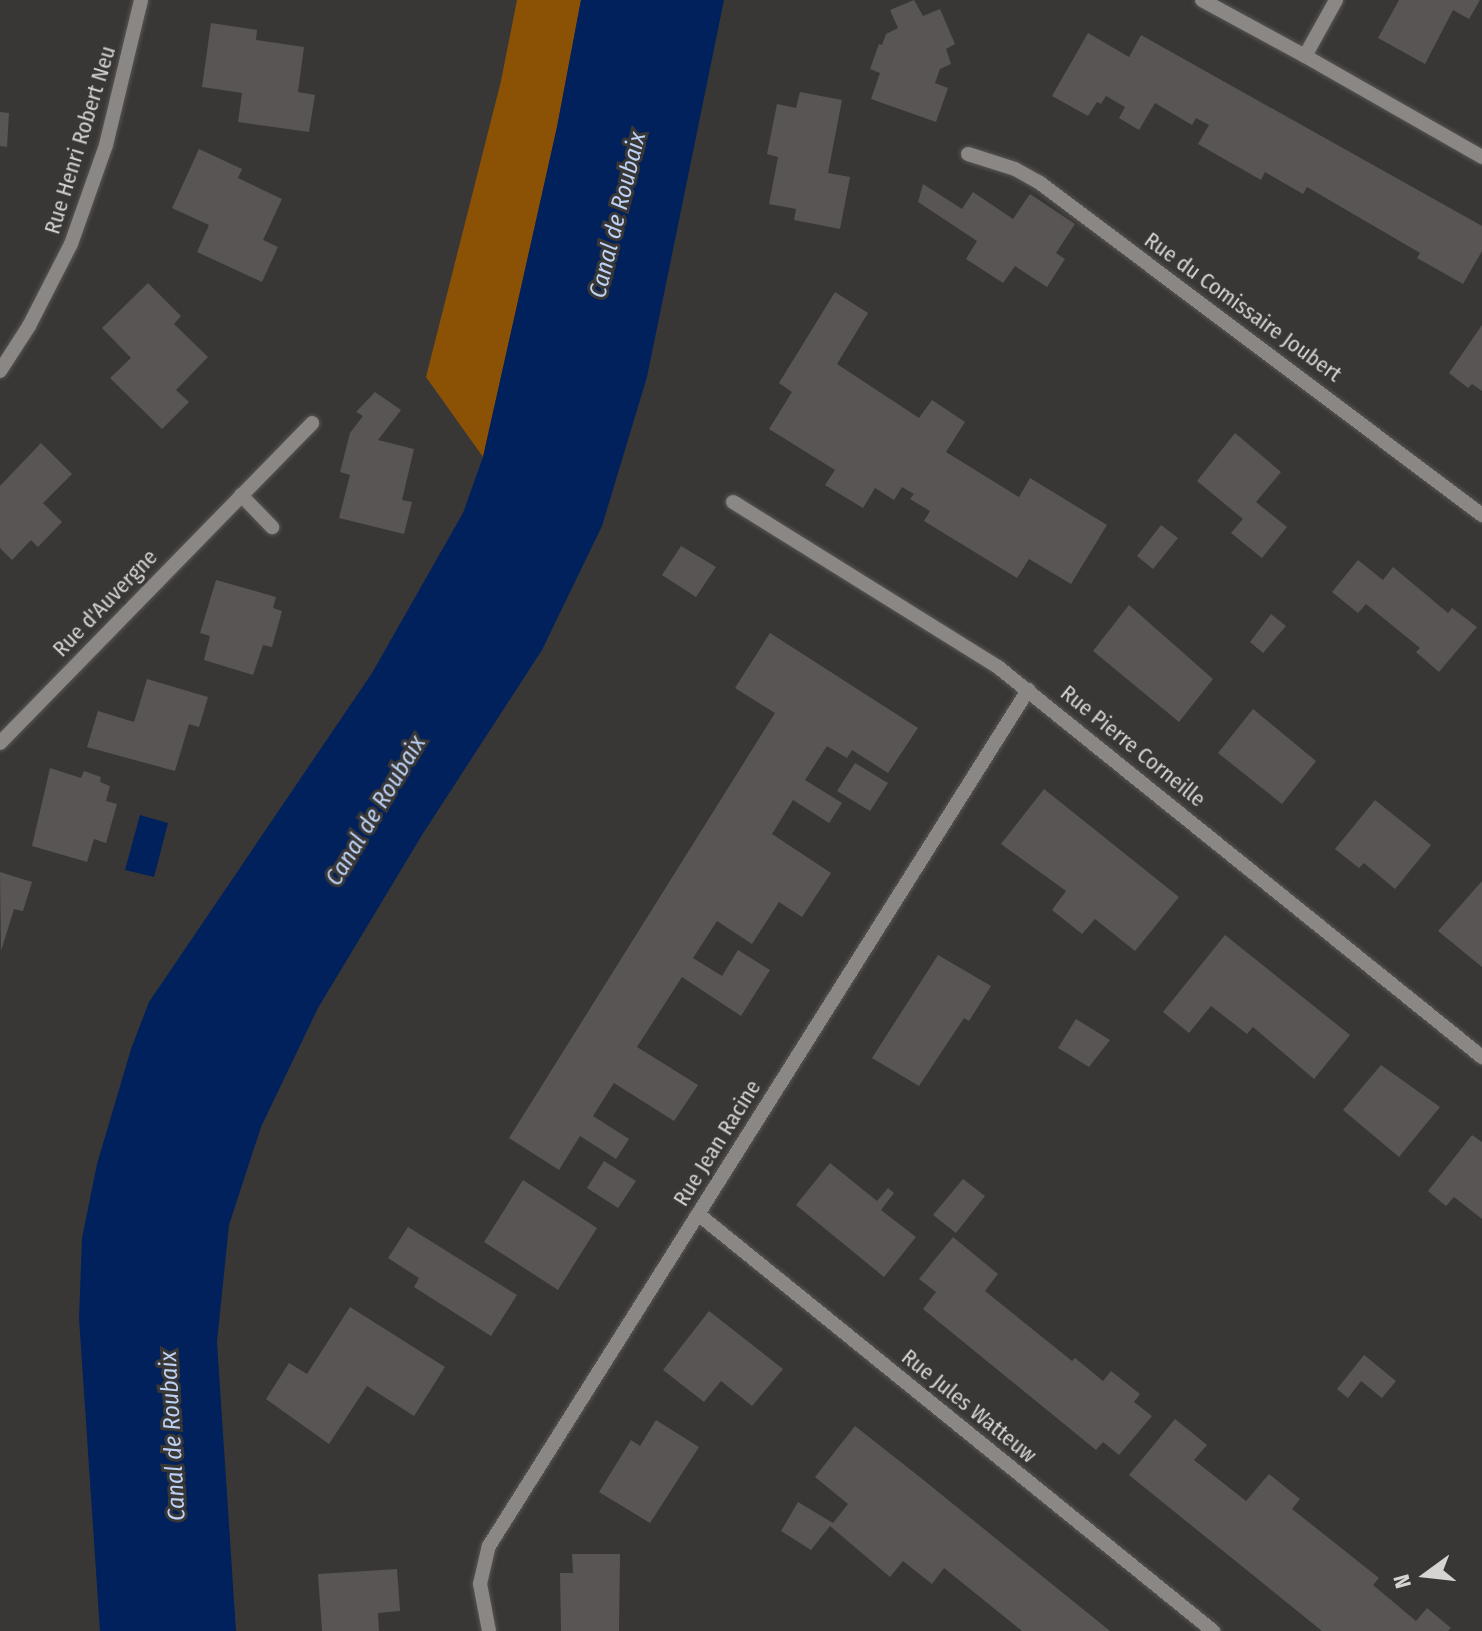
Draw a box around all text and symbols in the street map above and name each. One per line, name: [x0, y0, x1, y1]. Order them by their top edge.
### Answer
street label: Rue Henri Robert Neu: [39, 43, 121, 237]
water label: Canal de Roubaix: [583, 129, 653, 301]
street label: Rue du Comissaire Joubert: [1139, 227, 1347, 387]
street label: Rue d'Auvergne: [47, 544, 163, 662]
street label: Rue Pierre Corneille: [1055, 680, 1211, 812]
water label: Canal de Roubaix: [320, 731, 432, 891]
street label: Rue Jean Racine: [668, 1075, 766, 1211]
street label: Rue Jules Watteuw: [896, 1344, 1042, 1468]
water label: Canal de Roubaix: [154, 1350, 192, 1522]
north arrow: [1386, 1535, 1466, 1615]
text: N: [1388, 1571, 1417, 1591]

